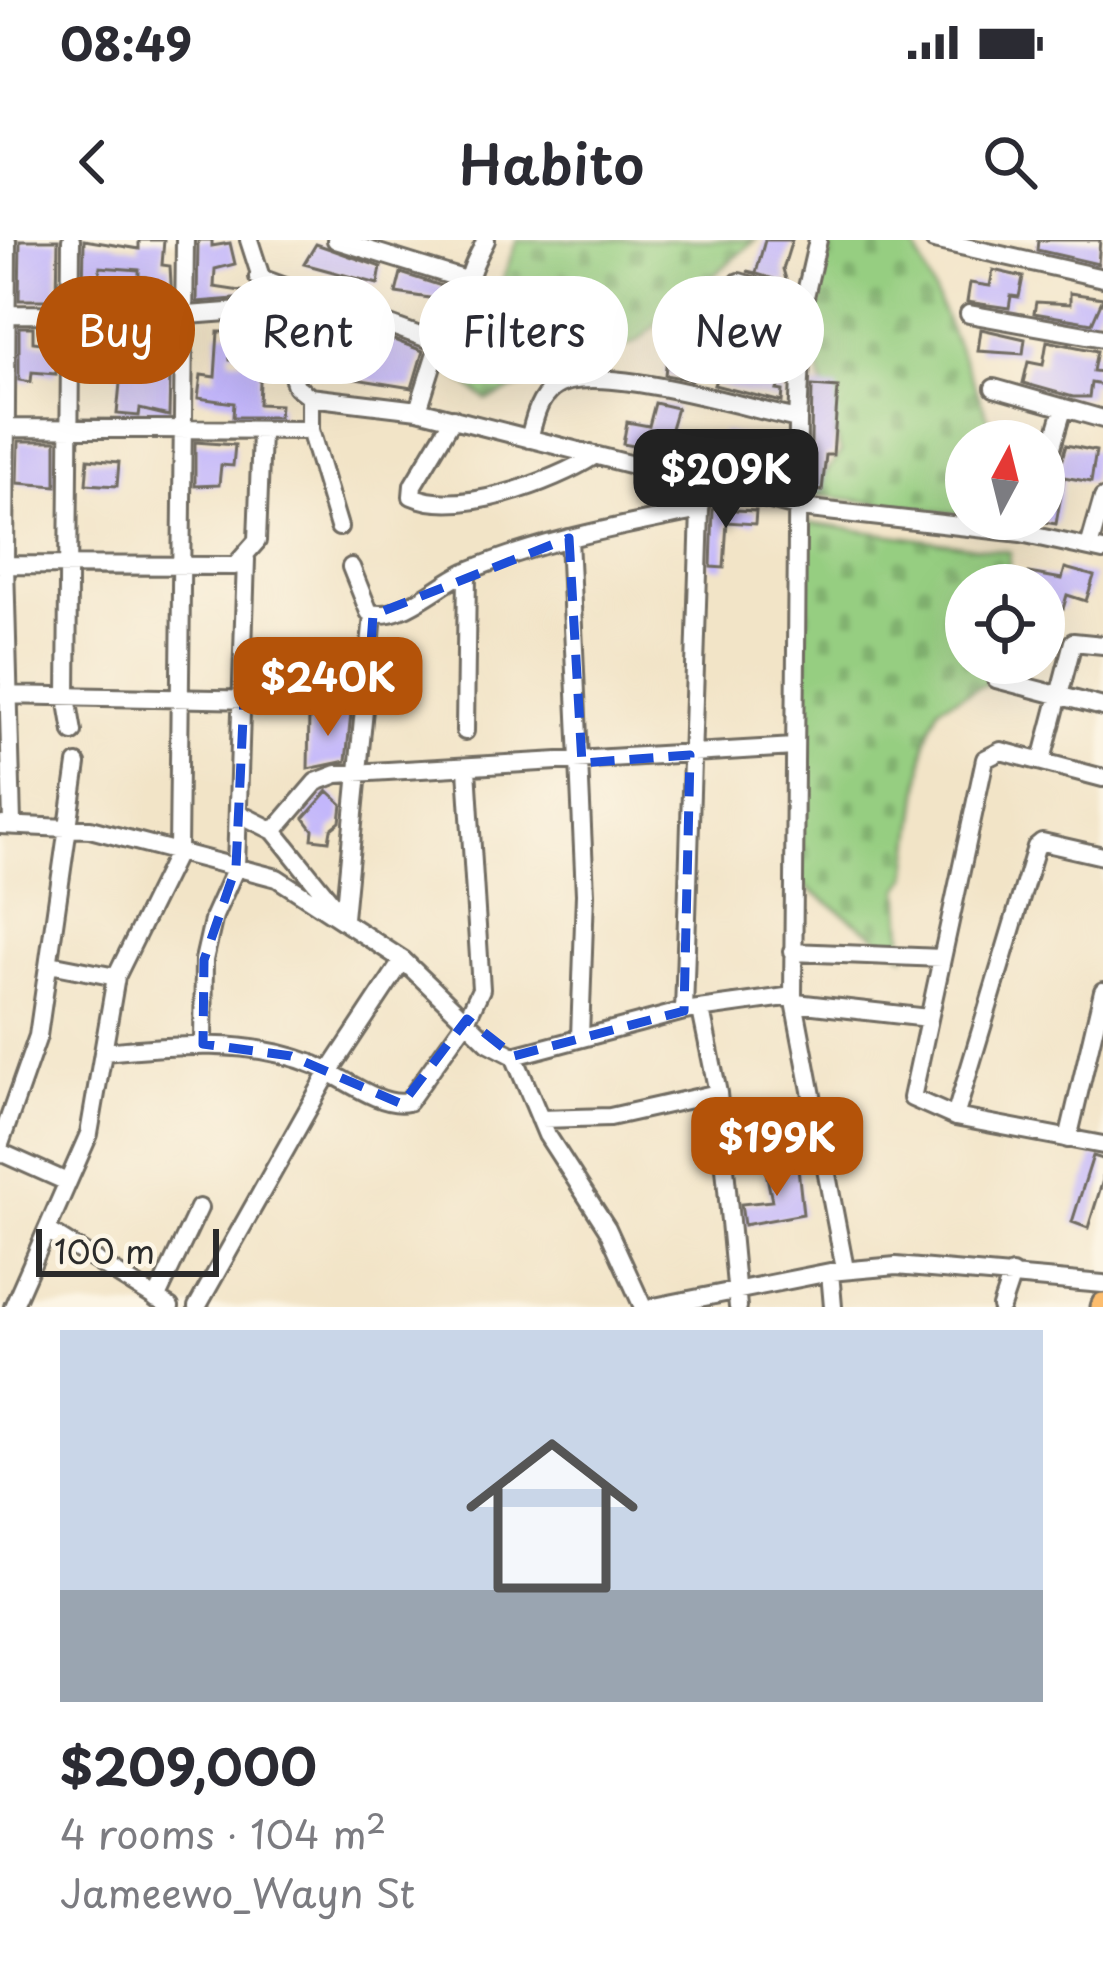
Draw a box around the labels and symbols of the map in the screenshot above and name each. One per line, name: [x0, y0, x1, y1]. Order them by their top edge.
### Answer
north arrow: [945, 420, 1065, 540]
pin: $209K: [642, 429, 810, 531]
pin: $240K: [244, 637, 412, 739]
pin: $199K: [693, 1097, 861, 1199]
scale bar: [36, 1223, 219, 1276]

